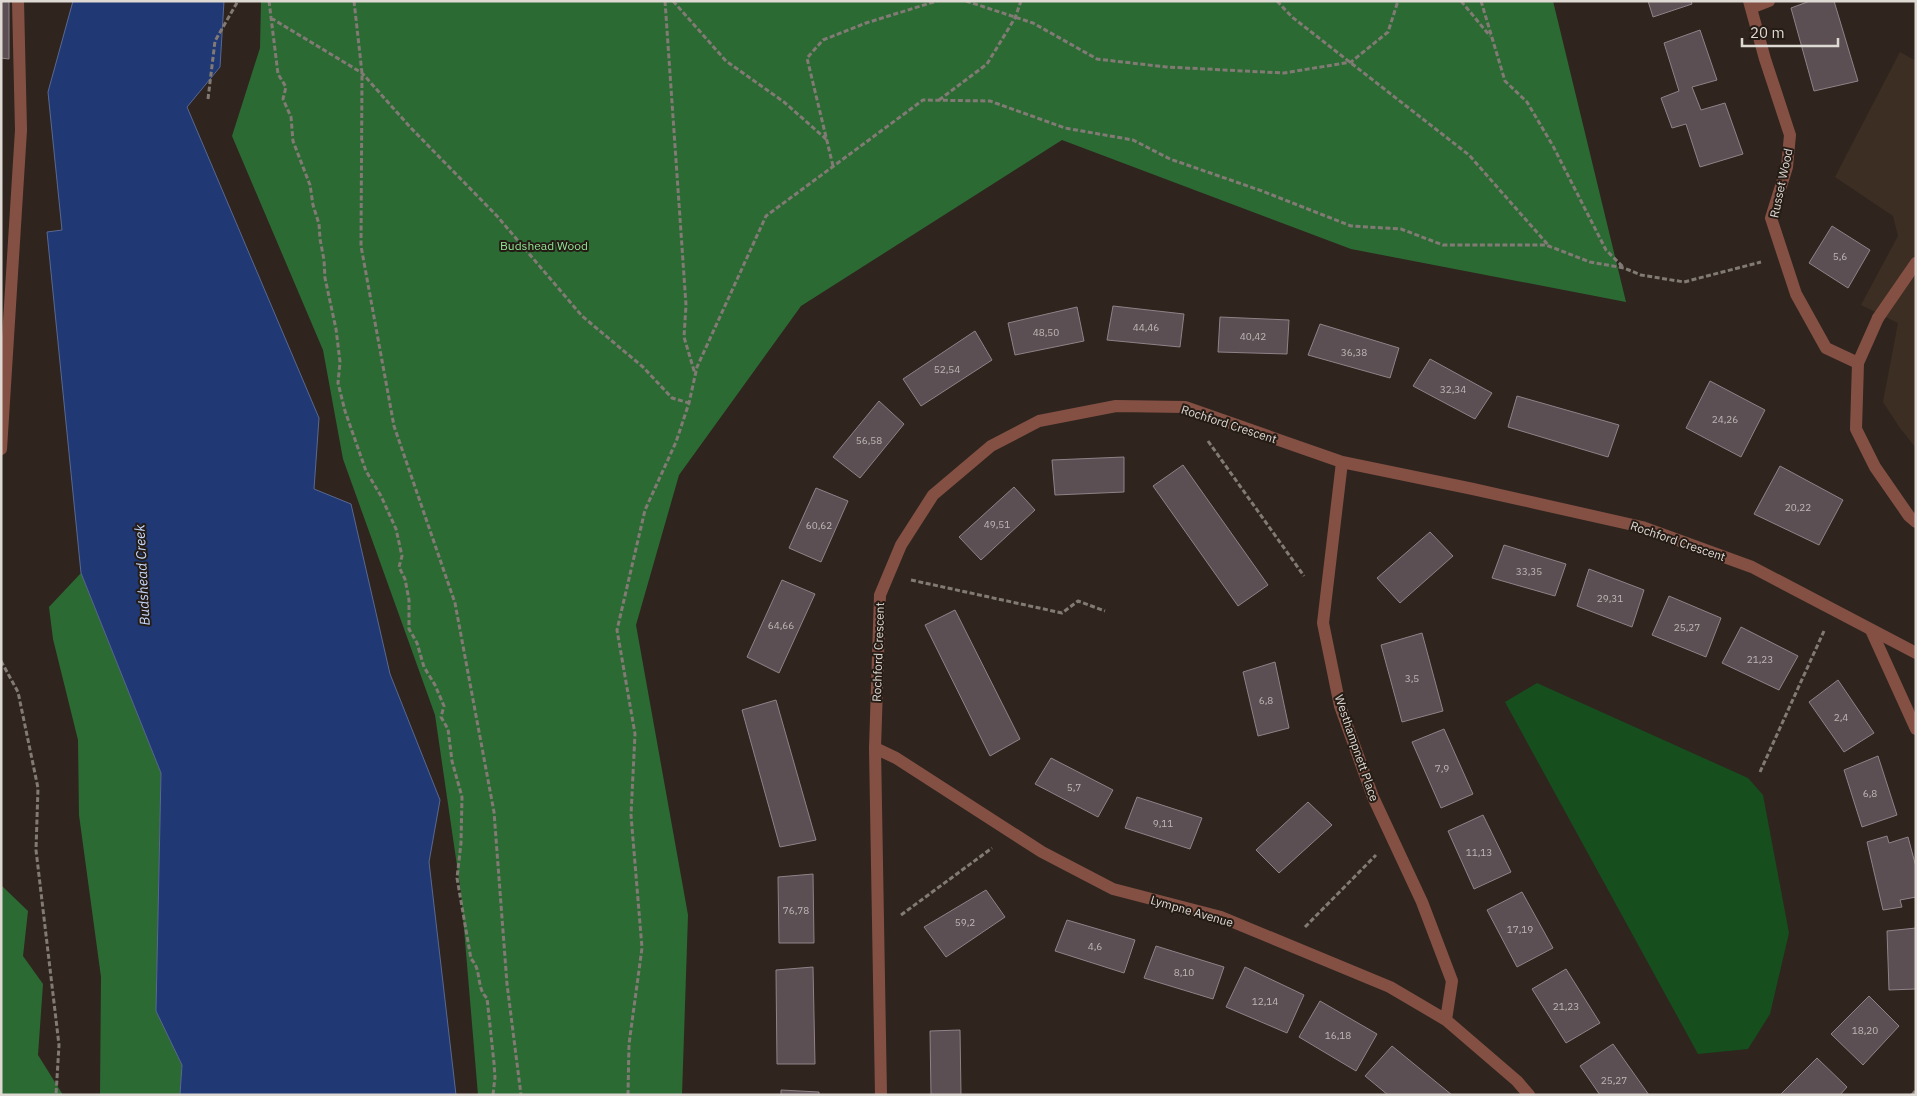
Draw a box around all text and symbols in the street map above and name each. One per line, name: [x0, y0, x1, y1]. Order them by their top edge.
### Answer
scale bar: [1742, 15, 1838, 47]
text: 20 m: [1750, 23, 1785, 42]
street label: Russet Wood: [1766, 147, 1796, 219]
park label: Budshead Wood: [500, 238, 588, 253]
house number: 5,6: [1833, 250, 1847, 263]
house number: 44,46: [1133, 321, 1159, 334]
house number: 48,50: [1033, 326, 1059, 339]
house number: 40,42: [1240, 330, 1266, 343]
house number: 36,38: [1341, 346, 1367, 359]
house number: 52,54: [934, 363, 960, 376]
house number: 32,34: [1440, 383, 1466, 396]
street label: Rochford Crescent: [1179, 401, 1279, 447]
house number: 24,26: [1712, 413, 1738, 426]
house number: 56,58: [856, 434, 882, 447]
house number: 20,22: [1785, 501, 1811, 514]
house number: 49,51: [984, 518, 1010, 531]
street label: Rochford Crescent: [1628, 518, 1728, 564]
house number: 60,62: [806, 519, 832, 532]
water label: Budshead Creek: [130, 523, 154, 626]
house number: 33,35: [1516, 565, 1542, 578]
house number: 29,31: [1597, 592, 1623, 605]
street label: Rochford Crescent: [869, 602, 887, 702]
house number: 64,66: [768, 619, 794, 632]
house number: 25,27: [1674, 621, 1700, 634]
house number: 21,23: [1747, 653, 1773, 666]
house number: 3,5: [1405, 672, 1419, 685]
street label: Westhampnett Place: [1332, 693, 1382, 804]
house number: 6,8: [1259, 694, 1273, 707]
house number: 2,4: [1834, 711, 1848, 724]
house number: 7,9: [1435, 762, 1449, 775]
house number: 5,7: [1067, 781, 1081, 794]
house number: 6,8: [1863, 787, 1877, 800]
house number: 9,11: [1153, 817, 1173, 830]
house number: 11,13: [1466, 846, 1492, 859]
street label: Lympne Avenue: [1149, 892, 1235, 930]
house number: 76,78: [783, 904, 809, 917]
house number: 59,2: [955, 916, 975, 929]
house number: 17,19: [1507, 923, 1533, 936]
house number: 4,6: [1088, 940, 1102, 953]
house number: 8,10: [1174, 966, 1194, 979]
house number: 12,14: [1252, 995, 1278, 1008]
house number: 21,23: [1553, 1000, 1579, 1013]
house number: 18,20: [1852, 1024, 1878, 1037]
house number: 16,18: [1325, 1029, 1351, 1042]
house number: 25,27: [1601, 1074, 1627, 1087]

